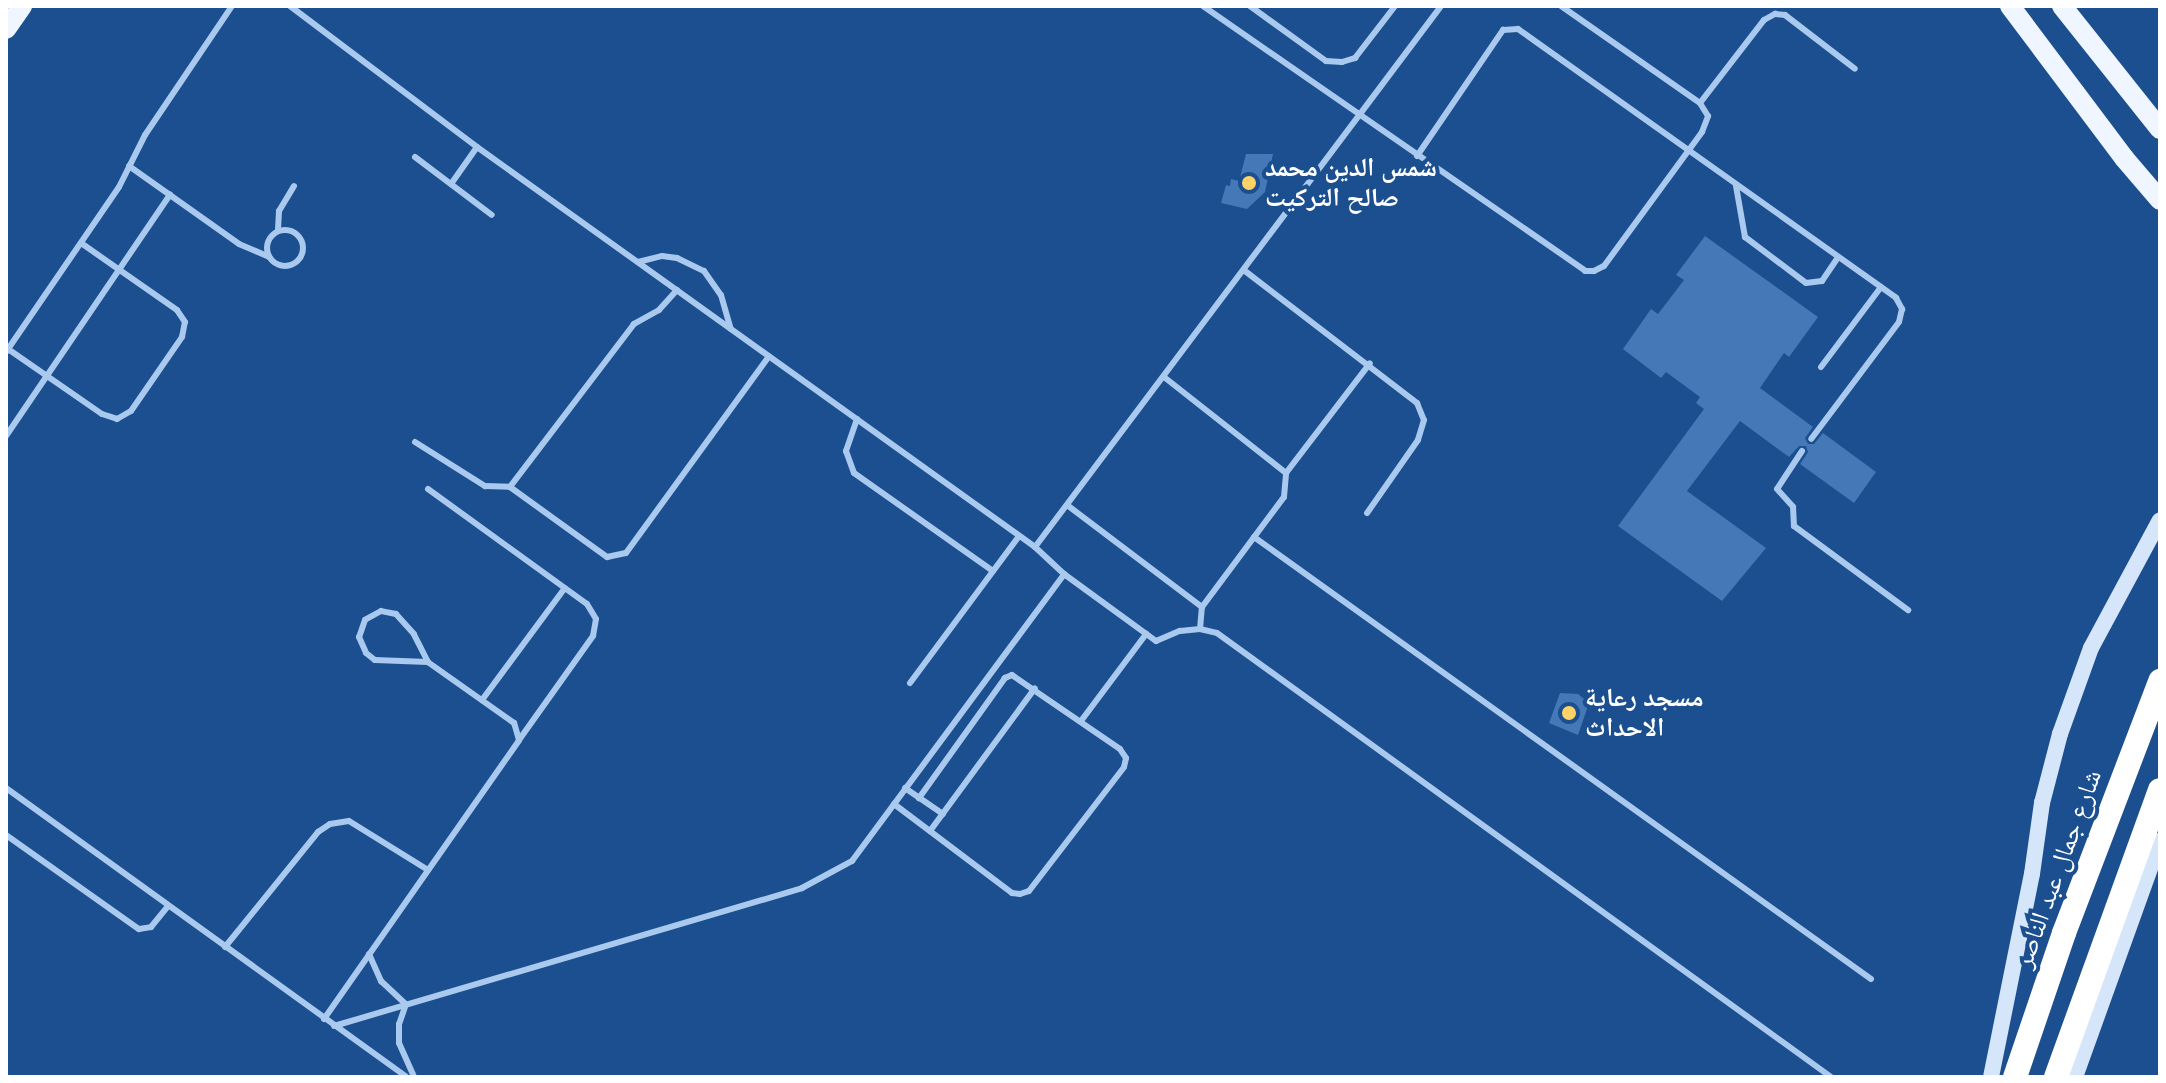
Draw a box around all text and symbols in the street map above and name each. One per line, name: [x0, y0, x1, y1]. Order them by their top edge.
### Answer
place label: شمس الدين محمد صالح التركيت: [1265, 152, 1437, 214]
marker: شمس الدين محمد صالح التركيت: [1240, 174, 1258, 192]
place label: مسجد رعاية الاحداث: [1585, 682, 1703, 744]
marker: مسجد رعاية الاحداث: [1560, 704, 1578, 722]
street label: شارع جمال عبد الناصر: [2008, 766, 2108, 972]

